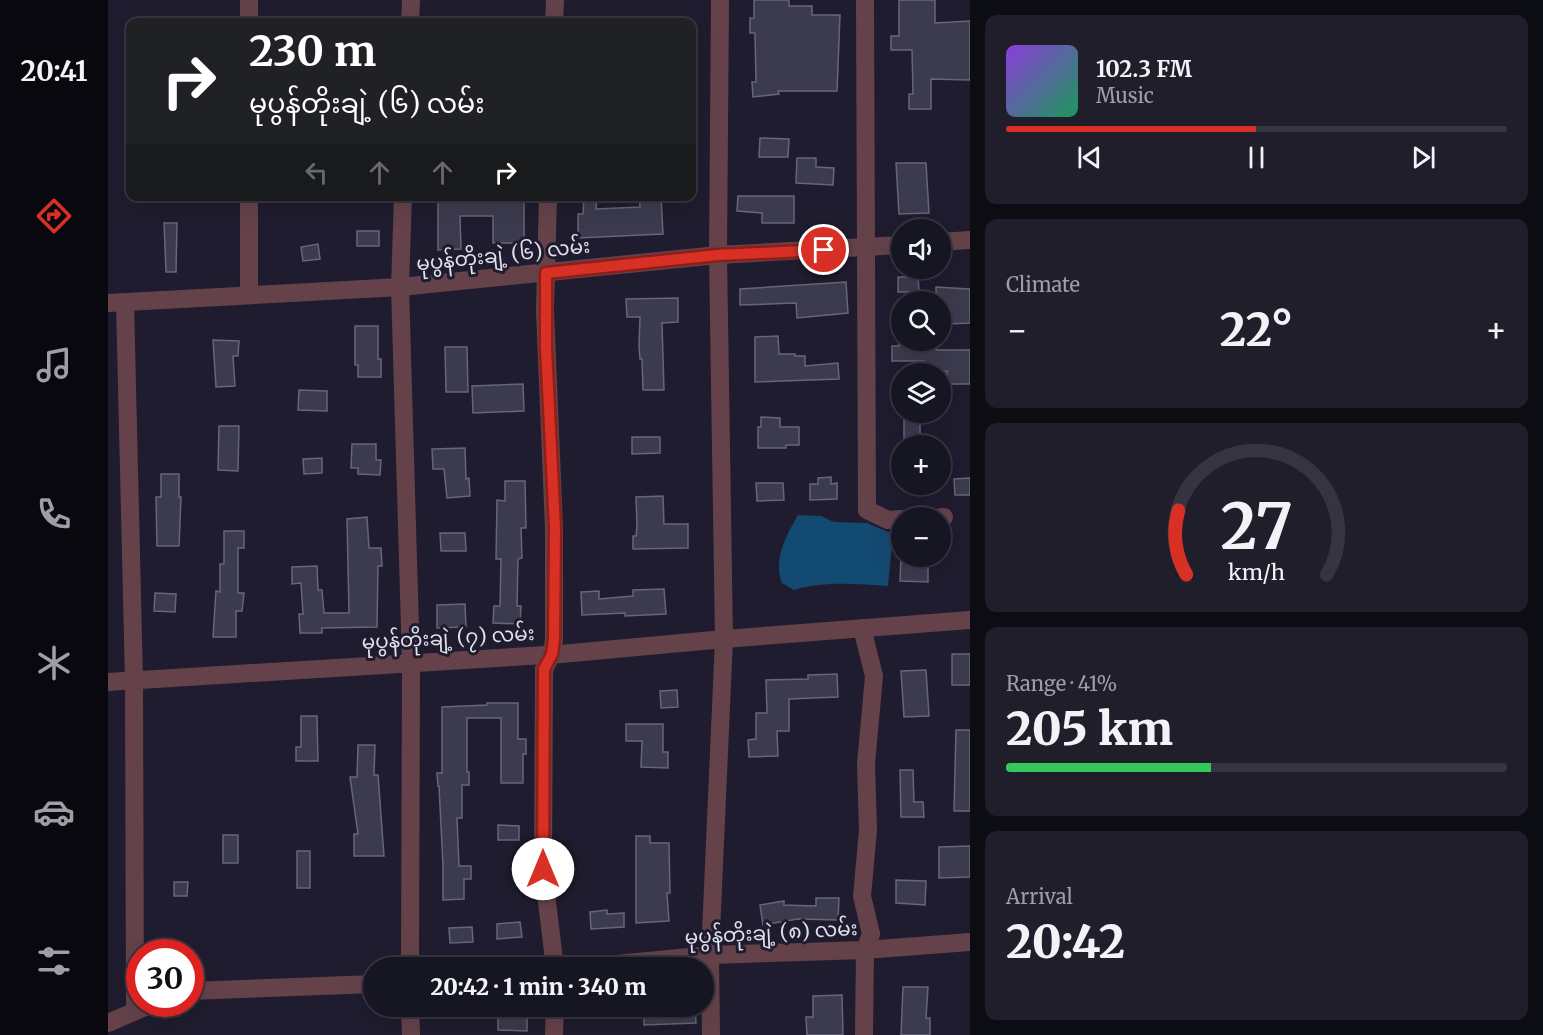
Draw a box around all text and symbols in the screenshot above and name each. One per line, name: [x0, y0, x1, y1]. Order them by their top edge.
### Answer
text: 230 m: [249, 25, 376, 77]
icon: right: [150, 42, 228, 120]
text: 20:41: [21, 54, 87, 88]
text: 102.3 FM: [1096, 55, 1192, 83]
text: Music: [1096, 83, 1154, 108]
text: မုပွန်တိုးချဲ့ (၆) လမ်း: [249, 86, 485, 120]
icon: previous: [1073, 141, 1106, 174]
icon: pause: [1240, 141, 1273, 174]
icon: next: [1407, 141, 1440, 174]
icon: left: [300, 156, 333, 189]
icon: ahead: [363, 156, 396, 189]
icon: ahead: [426, 156, 459, 189]
icon: right: [489, 156, 522, 189]
icon: directions: [33, 195, 75, 237]
map controls: [891, 219, 951, 567]
button: sound: [891, 219, 951, 279]
pin: [798, 224, 849, 275]
street label: မုပွန်တိုးချဲ့ (၆) လမ်း: [415, 231, 592, 281]
icon: arrive: [807, 233, 840, 266]
text: Climate: [1006, 272, 1080, 297]
button: search: [891, 291, 951, 351]
text: 22°: [1220, 302, 1293, 358]
text: −: [1006, 310, 1028, 351]
text: +: [1485, 310, 1507, 351]
icon: music: [33, 344, 75, 386]
button: layers: [891, 363, 951, 423]
button: +: [891, 435, 951, 495]
text: 27: [1220, 488, 1293, 566]
icon: phone: [33, 493, 75, 535]
button: −: [891, 507, 951, 567]
text: km/h: [1228, 559, 1285, 586]
street label: မုပွန်တိုးချဲ့ (၇) လမ်း: [361, 619, 535, 659]
icon: climate: [33, 642, 75, 684]
text: Range · 41%: [1006, 671, 1117, 696]
text: 205 km: [1006, 701, 1173, 757]
icon: car: [33, 791, 75, 833]
position arrow: [511, 837, 575, 901]
text: Arrival: [1006, 884, 1073, 909]
street label: မုပွန်တိုးချဲ့ (၈) လမ်း: [684, 914, 858, 954]
text: 20:42: [1006, 914, 1125, 970]
speed limit sign: 30: [126, 939, 204, 1017]
icon: filters: [33, 940, 75, 982]
text: 20:42 · 1 min · 340 m: [431, 973, 646, 1001]

